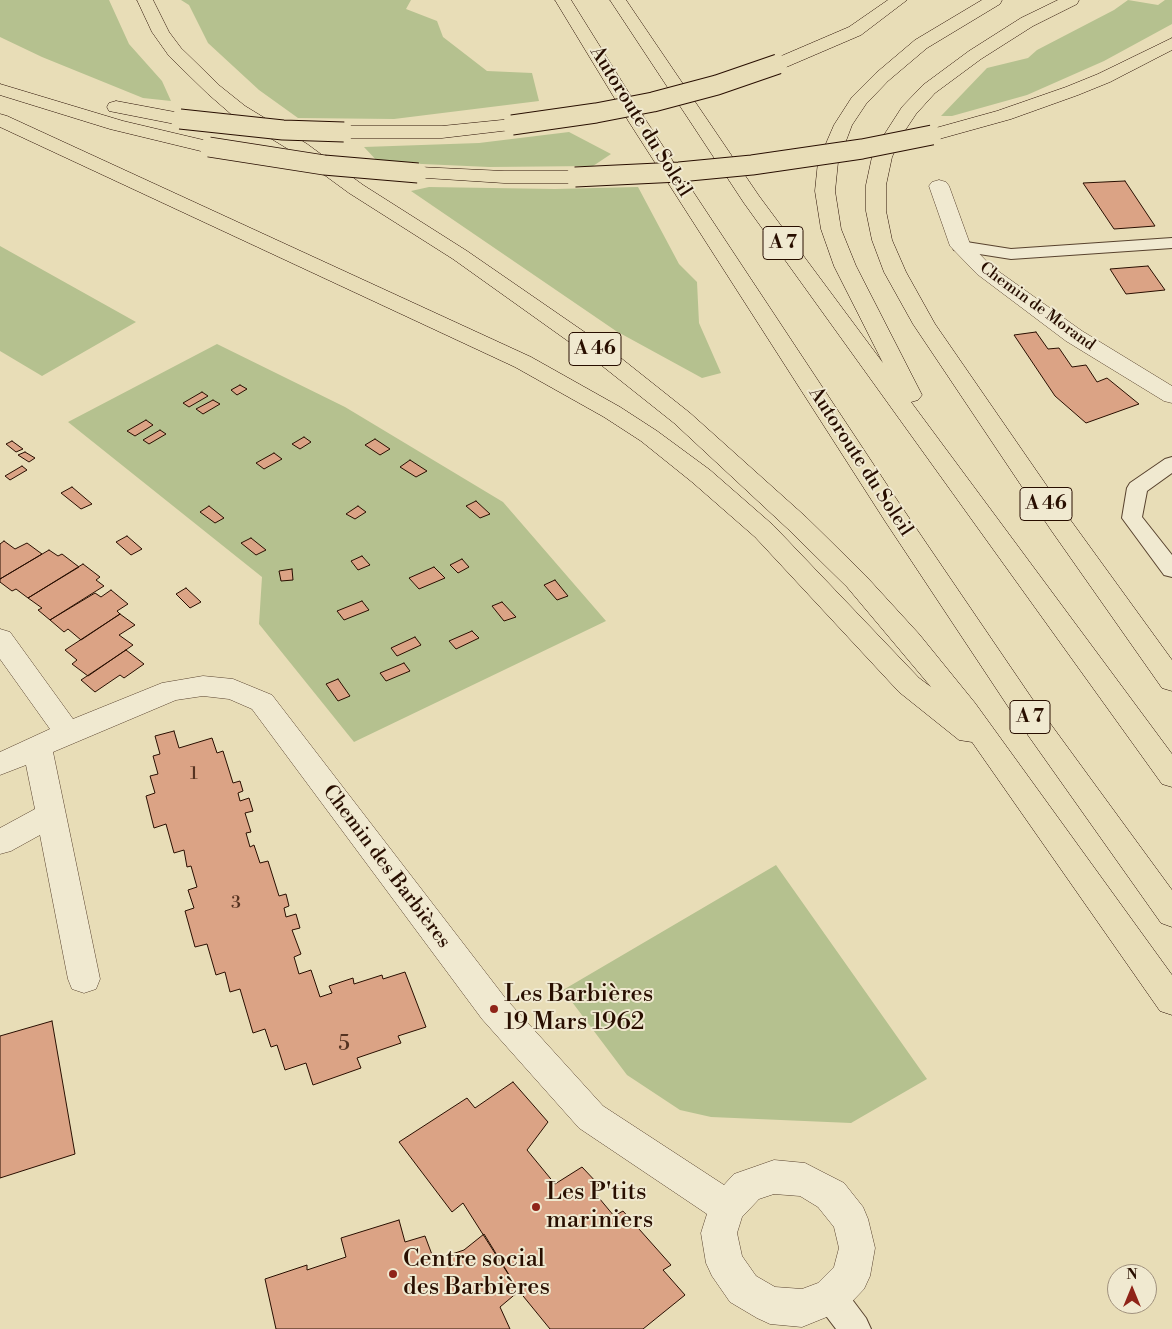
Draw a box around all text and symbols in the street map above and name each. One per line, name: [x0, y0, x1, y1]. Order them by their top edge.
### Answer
street label: Autoroute du Soleil: [584, 42, 696, 202]
road number: A 7: [763, 227, 803, 260]
street label: Chemin de Morand: [976, 259, 1098, 355]
road number: A 46: [569, 332, 621, 366]
street label: Autoroute du Soleil: [803, 383, 917, 541]
road number: A 46: [1020, 488, 1072, 520]
road number: A 7: [1010, 700, 1050, 734]
house number: 1: [190, 764, 198, 786]
street label: Chemin des Barbières: [317, 781, 455, 953]
house number: 3: [231, 893, 241, 915]
place label: Les Barbières 19 Mars 1962: [504, 981, 653, 1037]
marker: Les Barbières 19 Mars 1962: [488, 1003, 500, 1015]
house number: 5: [338, 1032, 350, 1058]
place label: Les P'tits mariniers: [546, 1179, 653, 1235]
marker: Les P'tits mariniers: [530, 1201, 542, 1213]
place label: Centre social des Barbières: [403, 1246, 550, 1302]
north arrow: [1107, 1264, 1157, 1314]
text: N: [1126, 1266, 1138, 1284]
marker: Centre social des Barbières: [387, 1268, 399, 1280]

